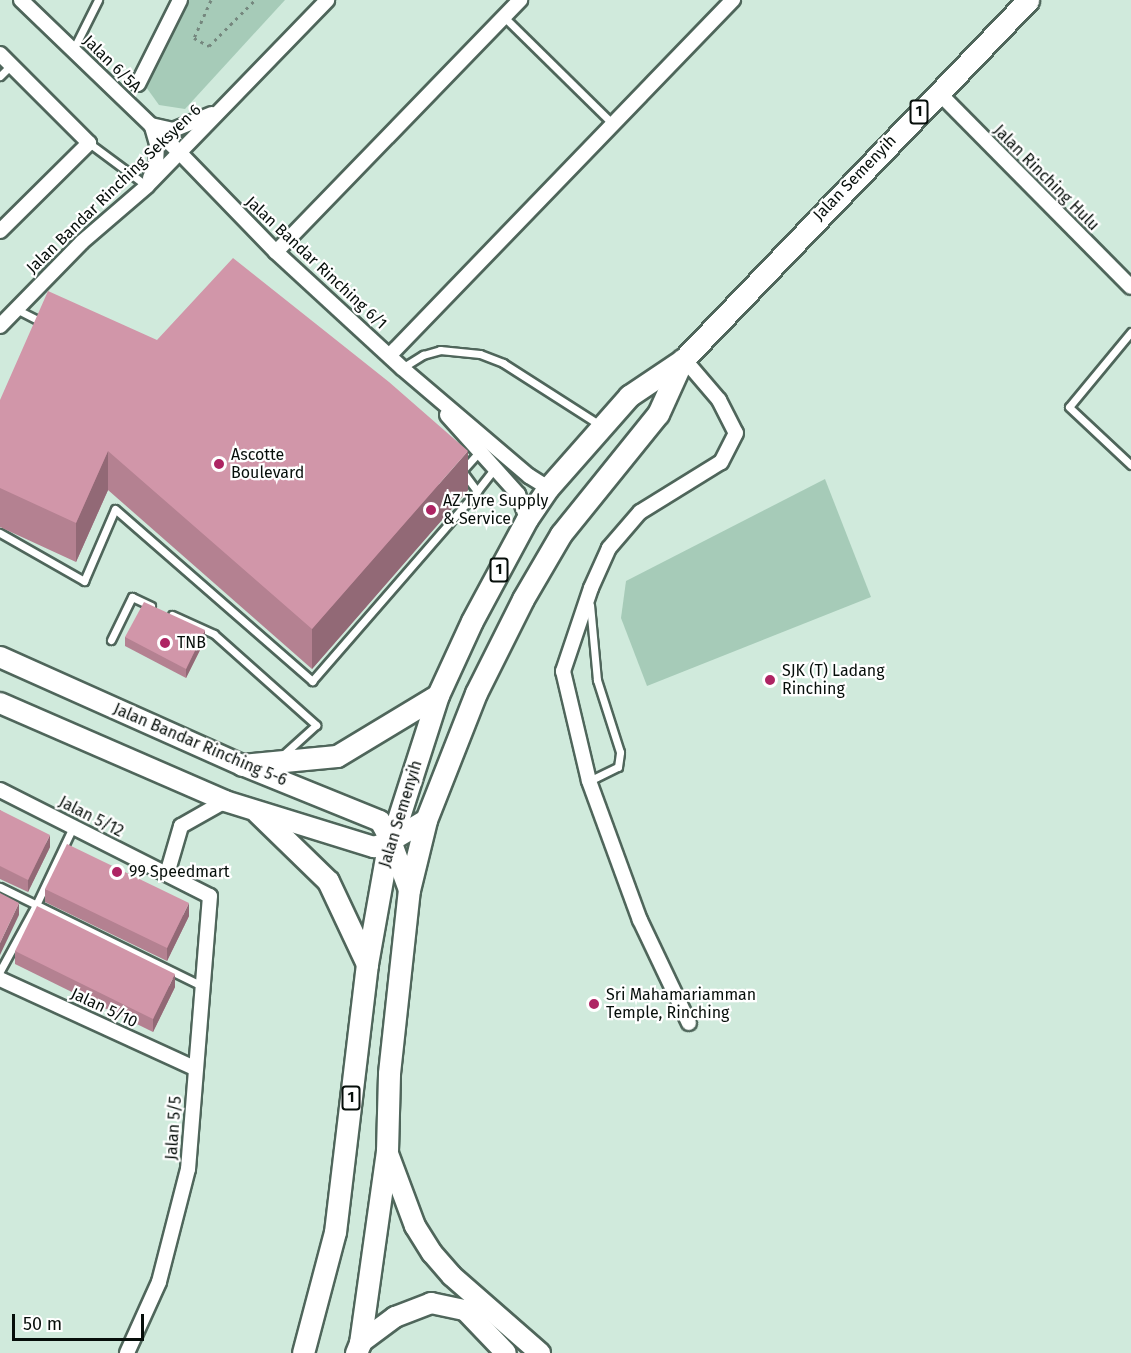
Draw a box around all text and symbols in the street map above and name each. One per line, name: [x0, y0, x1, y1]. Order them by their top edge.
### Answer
street label: Jalan 6/5A: [79, 31, 145, 97]
street label: Jalan Bandar Rinching Seksyen 6: [23, 100, 205, 278]
road number: 1: [908, 100, 930, 124]
street label: Jalan Rinching Hulu: [989, 121, 1103, 235]
street label: Jalan Semenyih: [809, 131, 901, 225]
street label: Jalan Bandar Rinching 6/1: [241, 192, 391, 334]
place label: Ascotte Boulevard: [231, 445, 304, 483]
marker: Ascotte Boulevard: [212, 457, 226, 471]
place label: AZ Tyre Supply & Service: [443, 491, 548, 529]
marker: AZ Tyre Supply & Service: [424, 503, 438, 517]
road number: 1: [488, 558, 510, 582]
place label: TNB: [177, 633, 206, 653]
marker: TNB: [158, 636, 172, 650]
place label: SJK (T) Ladang Rinching: [782, 661, 885, 699]
marker: SJK (T) Ladang Rinching: [763, 673, 777, 687]
street label: Jalan Bandar Rinching 5-6: [110, 700, 290, 790]
street label: Jalan Semenyih: [376, 758, 426, 870]
street label: Jalan 5/12: [55, 792, 127, 842]
place label: 99 Speedmart: [129, 862, 230, 882]
marker: 99 Speedmart: [110, 865, 124, 879]
street label: Jalan 5/10: [68, 984, 140, 1032]
place label: Sri Mahamariamman Temple, Rinching: [606, 985, 756, 1023]
marker: Sri Mahamariamman Temple, Rinching: [587, 997, 601, 1011]
road number: 1: [340, 1086, 362, 1110]
street label: Jalan 5/5: [162, 1095, 186, 1161]
scale bar: [15, 1302, 147, 1340]
text: 50 m: [23, 1313, 62, 1335]

